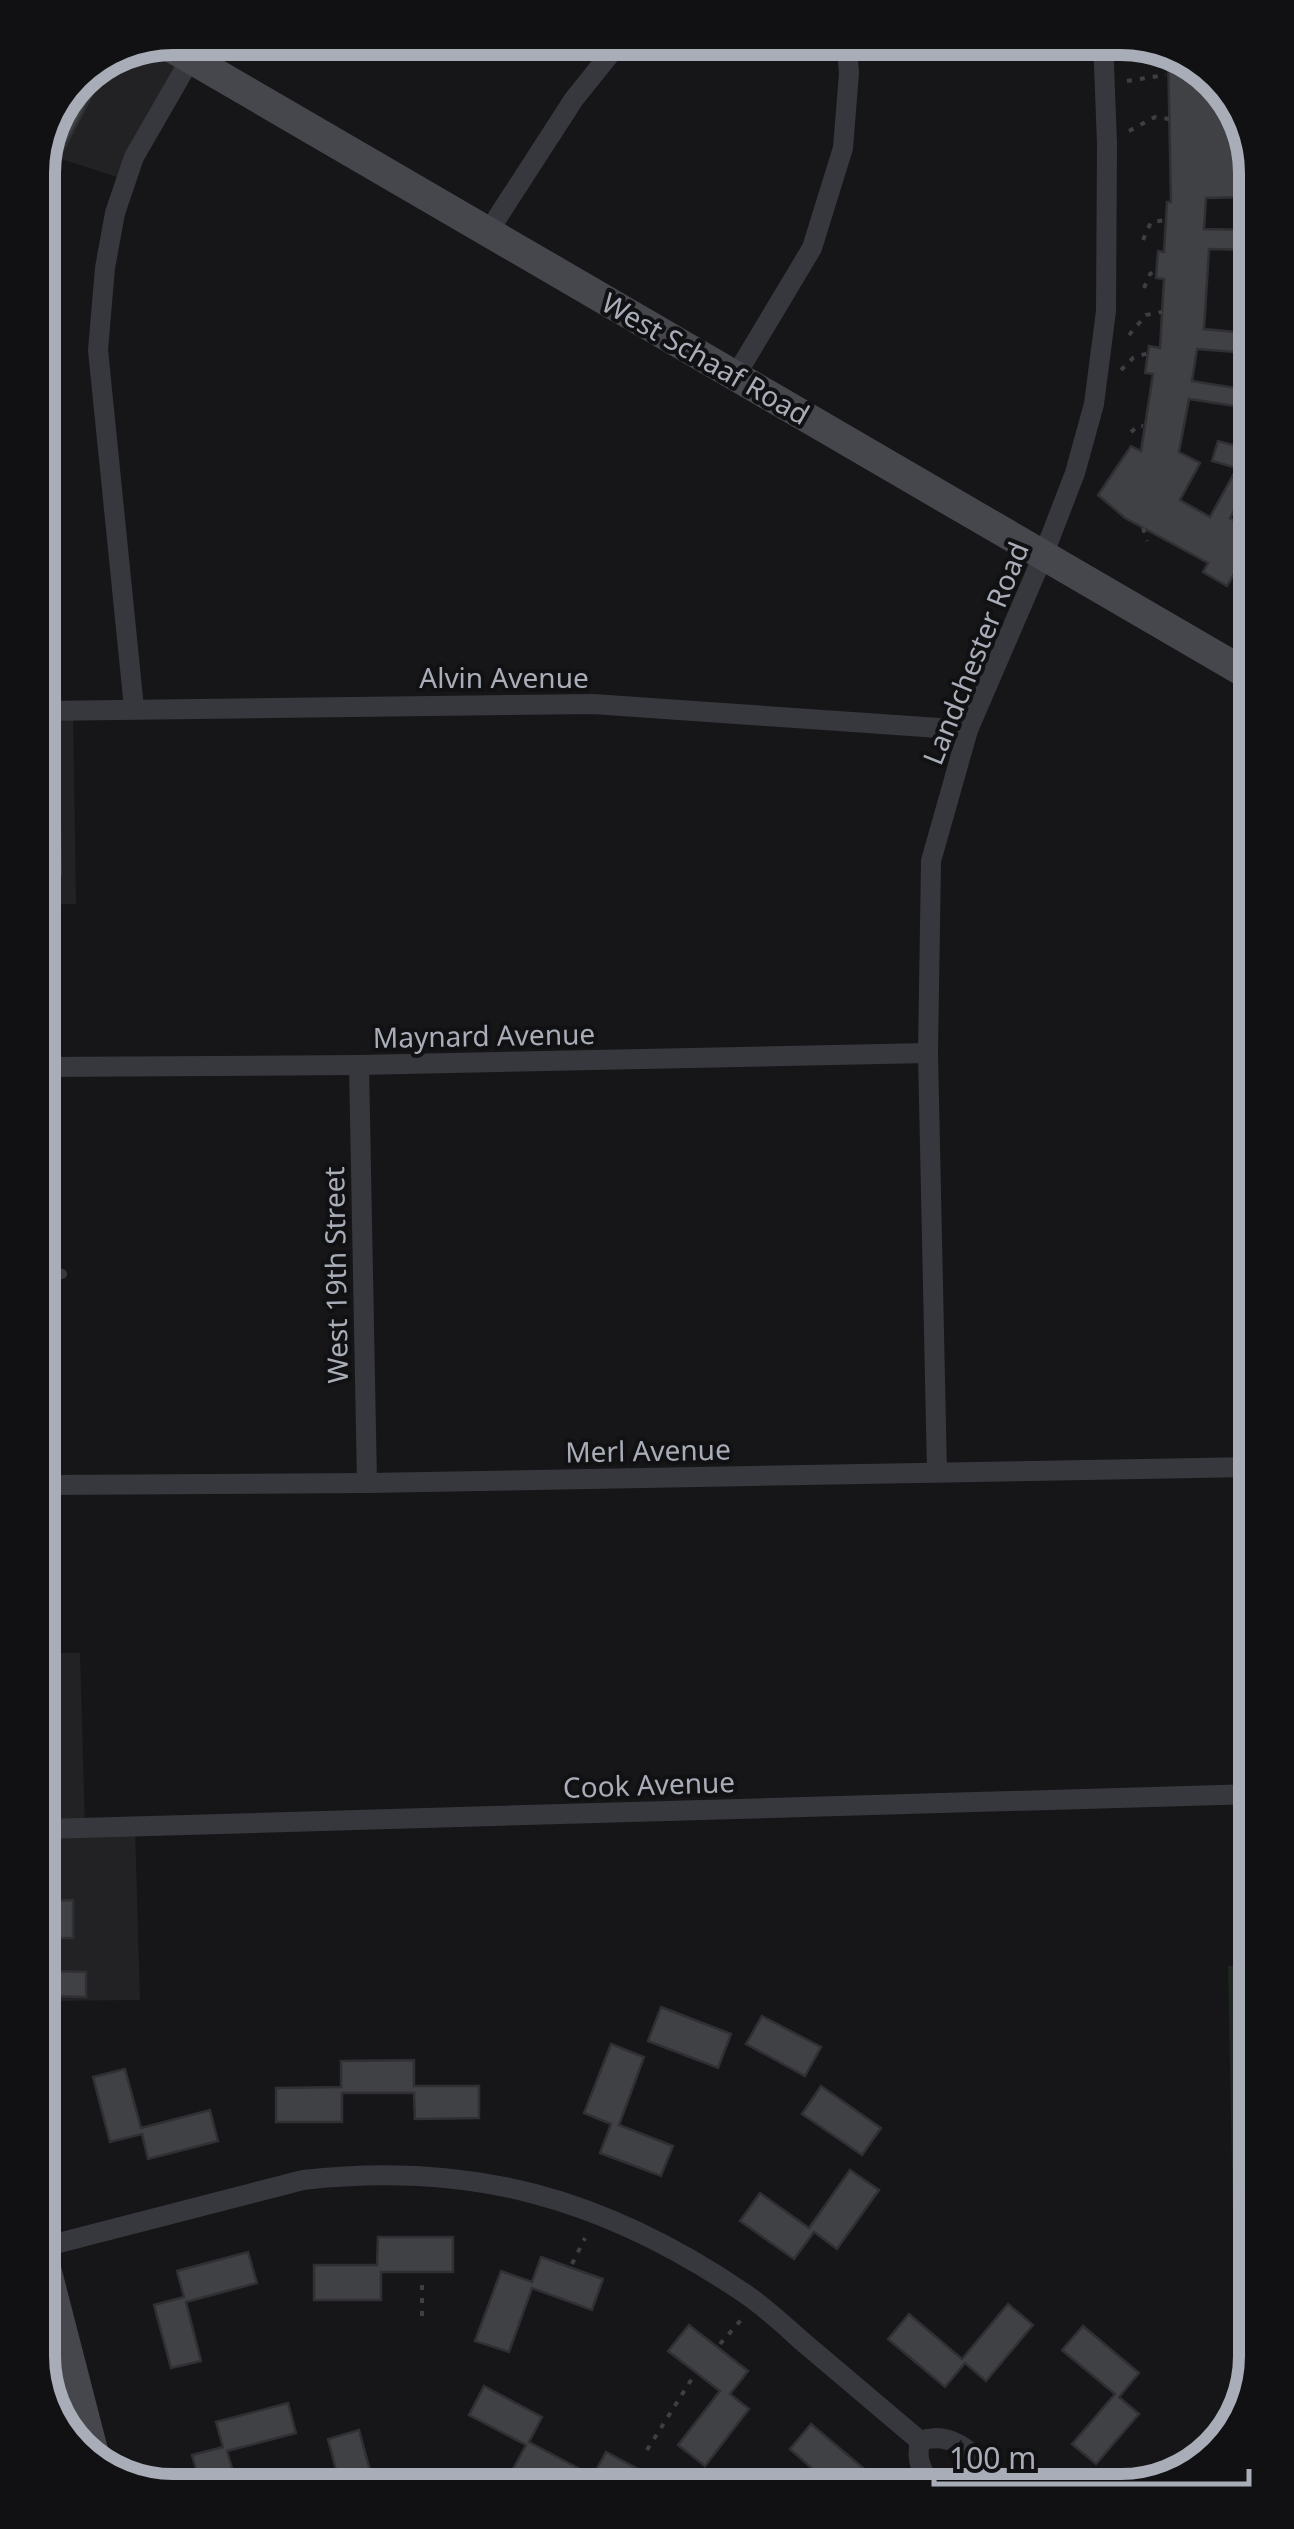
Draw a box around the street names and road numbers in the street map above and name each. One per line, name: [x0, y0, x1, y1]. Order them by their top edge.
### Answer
street label: West Schaaf Road: [595, 283, 817, 433]
street label: Landchester Road: [913, 536, 1037, 770]
street label: Alvin Avenue: [419, 658, 589, 696]
street label: Maynard Avenue: [373, 1014, 595, 1056]
street label: West 19th Street: [314, 1166, 356, 1384]
street label: Merl Avenue: [565, 1430, 731, 1470]
street label: Cook Avenue: [562, 1762, 736, 1806]

